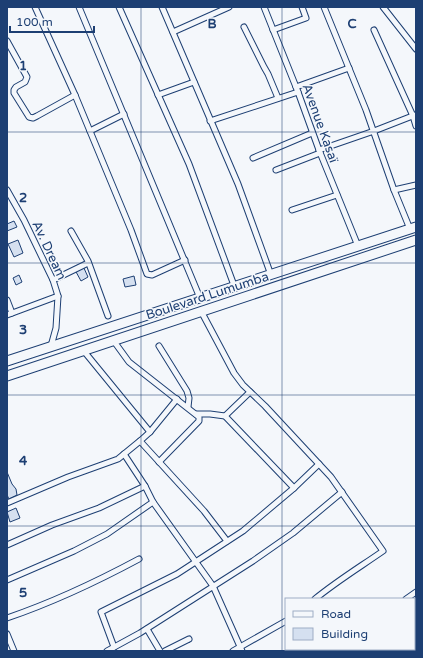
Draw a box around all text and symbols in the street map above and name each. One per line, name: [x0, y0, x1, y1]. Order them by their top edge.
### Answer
scale bar: [10, 8, 94, 34]
text: 100 m: [16, 15, 53, 29]
text: B: [207, 16, 217, 32]
text: C: [347, 16, 357, 32]
text: 1: [19, 58, 27, 74]
street label: Avenue Kasaï: [298, 82, 342, 166]
text: 2: [19, 190, 27, 206]
street label: Av. Dream: [28, 218, 70, 283]
street label: Boulevard Lumumba: [144, 268, 271, 323]
text: 3: [19, 322, 27, 338]
text: 4: [19, 453, 28, 469]
text: 5: [19, 585, 27, 601]
legend: [285, 598, 415, 650]
text: Road: [321, 607, 351, 621]
text: Building: [321, 627, 368, 641]

